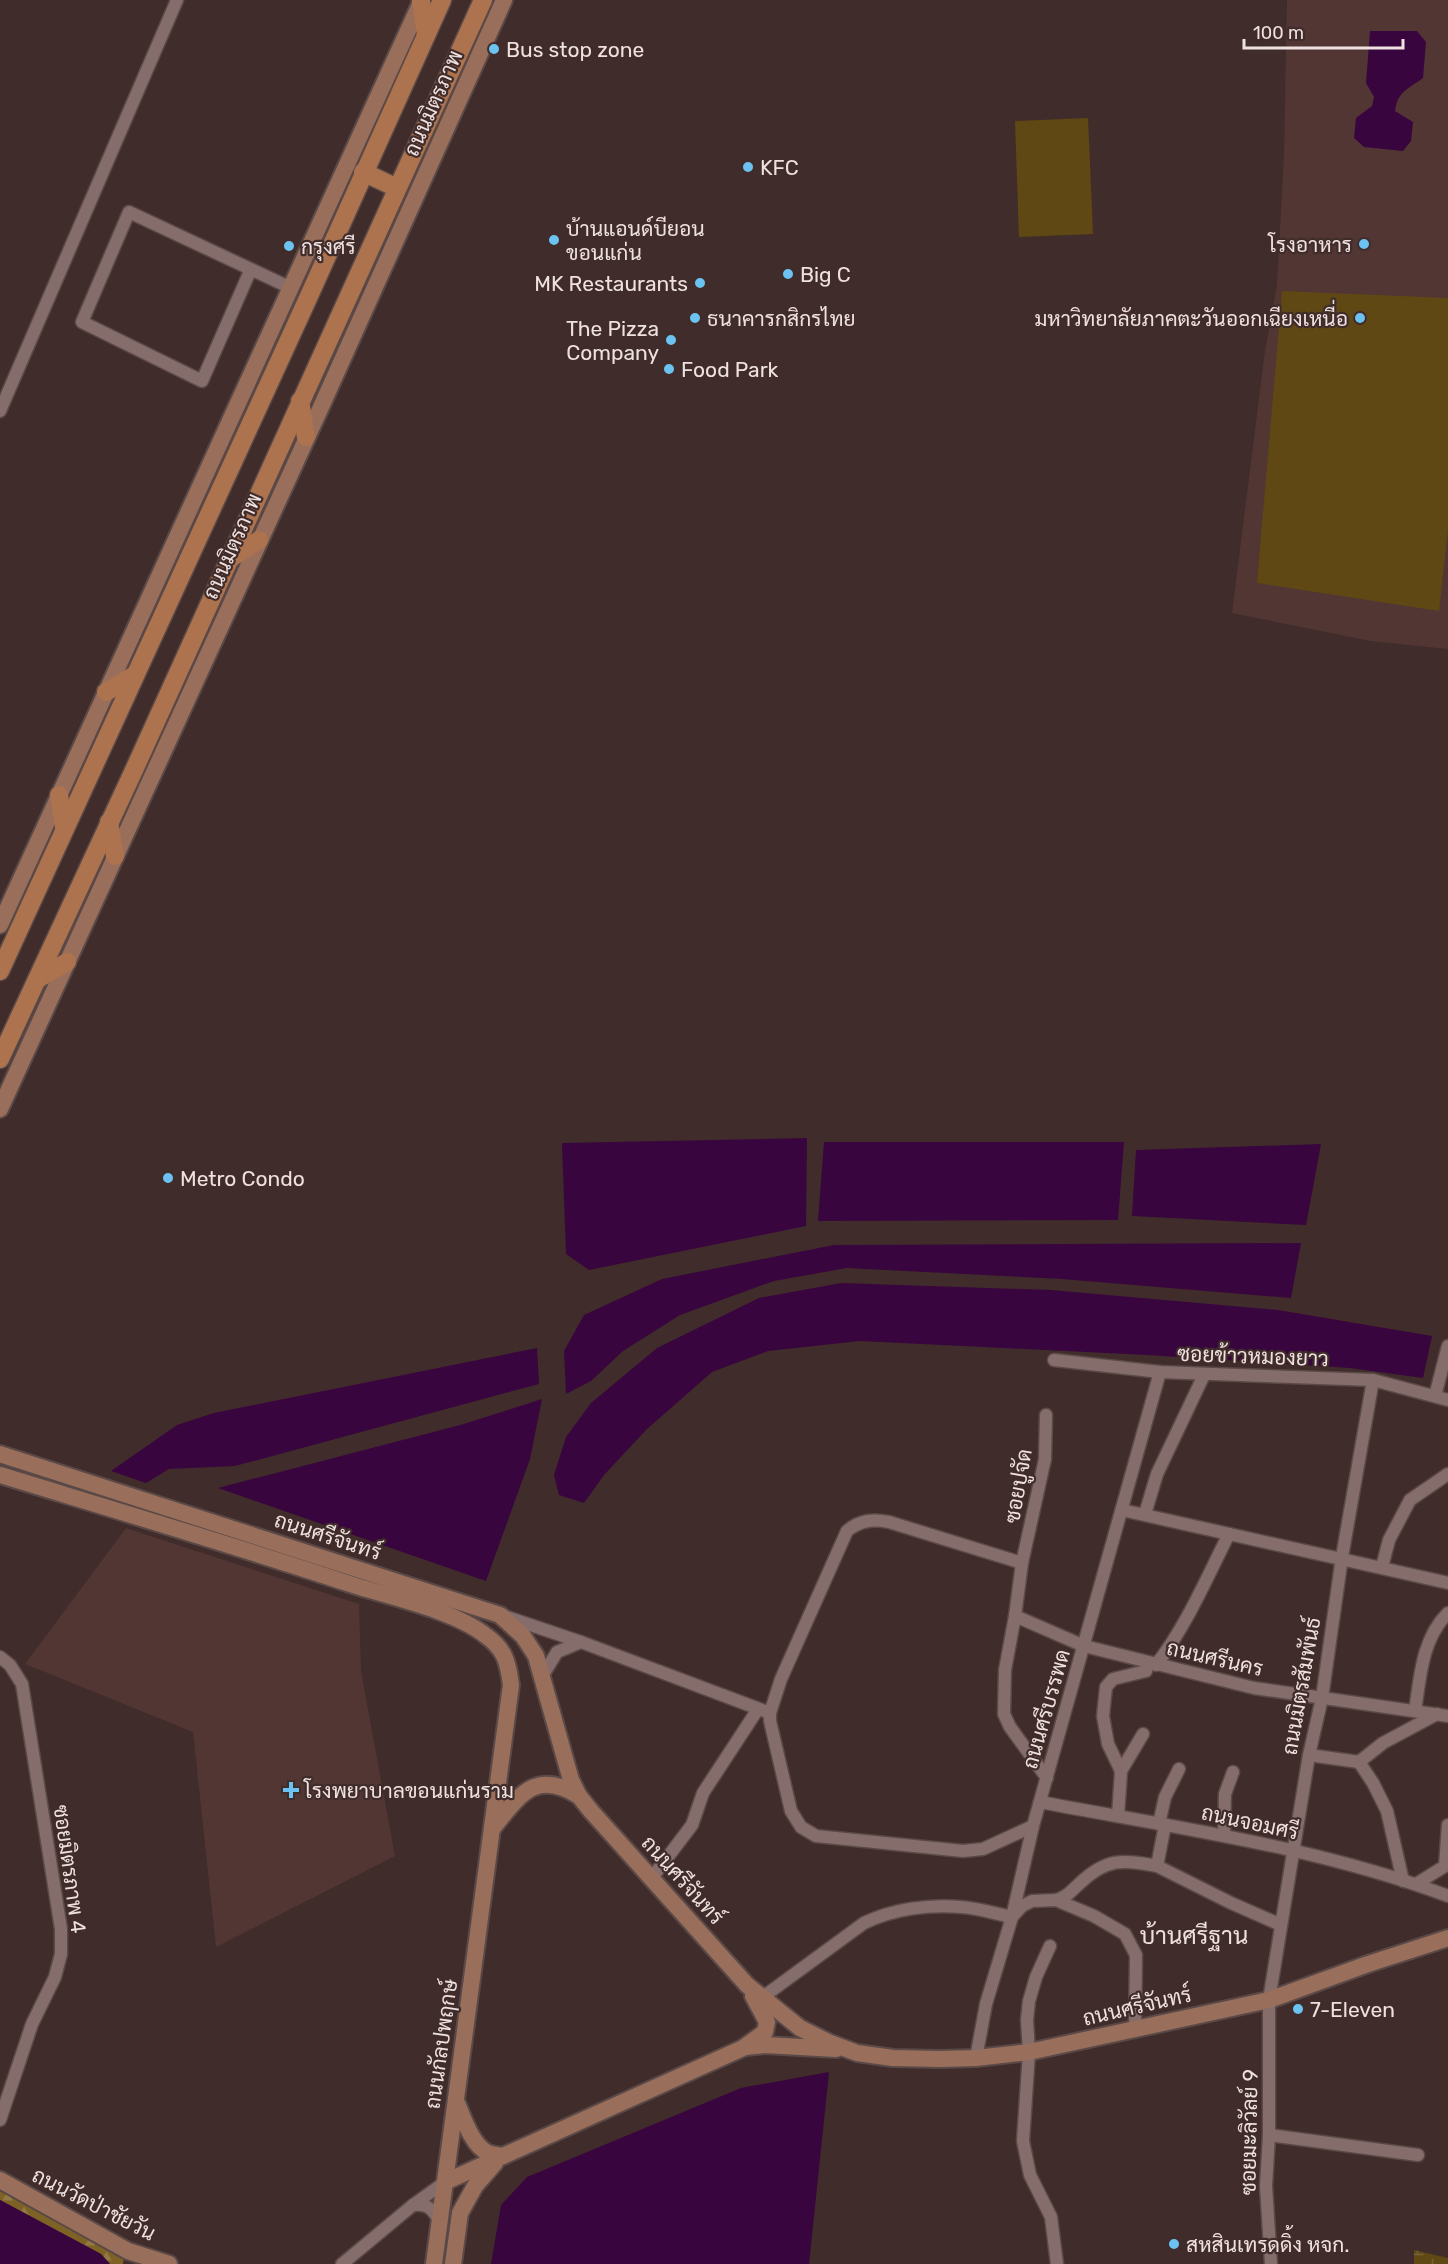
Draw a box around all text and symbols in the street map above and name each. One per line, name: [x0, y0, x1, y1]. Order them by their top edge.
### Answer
scale bar: [1244, 12, 1403, 50]
text: 100 m: [1253, 22, 1304, 44]
place label: Bus stop zone: [506, 37, 644, 62]
marker: Bus stop zone: [487, 42, 501, 56]
street label: ถนนมิตรภาพ: [399, 46, 467, 160]
place label: KFC: [760, 155, 799, 180]
marker: KFC: [741, 160, 755, 174]
place label: บ้านแอนด์บียอน ขอนแก่น: [566, 215, 705, 265]
place label: โรงอาหาร: [1267, 232, 1352, 257]
marker: บ้านแอนด์บียอน ขอนแก่น: [547, 233, 561, 247]
place label: กรุงศรี: [301, 234, 356, 261]
marker: โรงอาหาร: [1357, 237, 1371, 251]
marker: กรุงศรี: [282, 239, 296, 253]
place label: Big C: [800, 262, 851, 287]
marker: Big C: [781, 267, 795, 281]
place label: MK Restaurants: [534, 271, 688, 296]
marker: MK Restaurants: [693, 276, 707, 290]
place label: มหาวิทยาลัยภาคตะวันออกเฉียงเหนี่อ: [1034, 299, 1348, 331]
place label: ธนาคารกสิกรไทย: [707, 306, 856, 331]
marker: ธนาคารกสิกรไทย: [688, 311, 702, 325]
marker: มหาวิทยาลัยภาคตะวันออกเฉียงเหนี่อ: [1353, 311, 1367, 325]
place label: The Pizza Company: [566, 316, 659, 365]
marker: The Pizza Company: [664, 333, 678, 347]
place label: Food Park: [681, 357, 779, 382]
marker: Food Park: [662, 362, 676, 376]
street label: ถนนมิตรภาพ: [198, 489, 266, 603]
place label: Metro Condo: [180, 1166, 305, 1191]
marker: Metro Condo: [161, 1171, 175, 1185]
street label: ซอยข้าวหมองยาว: [1177, 1341, 1329, 1371]
street label: ซอยปูจัด: [999, 1447, 1040, 1526]
street label: ถนนศรีจันทร์: [271, 1506, 385, 1565]
street label: ถนนมิตรสัมพันธ์: [1276, 1615, 1325, 1757]
street label: ถนนศรีนคร: [1164, 1635, 1266, 1681]
street label: ถนนศรีบรรพด: [1017, 1646, 1075, 1772]
place label: โรงพยาบาลขอนแก่นราม: [303, 1778, 514, 1803]
marker: โรงพยาบาลขอนแก่นราม: [282, 1781, 300, 1799]
street label: ถนนจอมศรี: [1199, 1800, 1301, 1844]
street label: ซอยมิตรภาพ 4: [49, 1803, 91, 1935]
street label: ถนนศรีจันทร์: [637, 1830, 730, 1930]
district label: บ้านศรีฐาน: [1140, 1921, 1248, 1952]
street label: ถนนกัลปพฤกษ์: [419, 1977, 463, 2110]
street label: ถนนศรีจันทร์: [1080, 1980, 1194, 2031]
place label: 7-Eleven: [1310, 1997, 1395, 2022]
marker: 7-Eleven: [1291, 2002, 1305, 2016]
street label: ซอยมะลิวัลย์ 9: [1234, 2069, 1263, 2195]
street label: ถนนวัดป่าชัยวัน: [28, 2162, 160, 2246]
place label: สหสินเทรดดิ้ง หจก.: [1186, 2225, 1350, 2257]
marker: สหสินเทรดดิ้ง หจก.: [1167, 2237, 1181, 2251]

